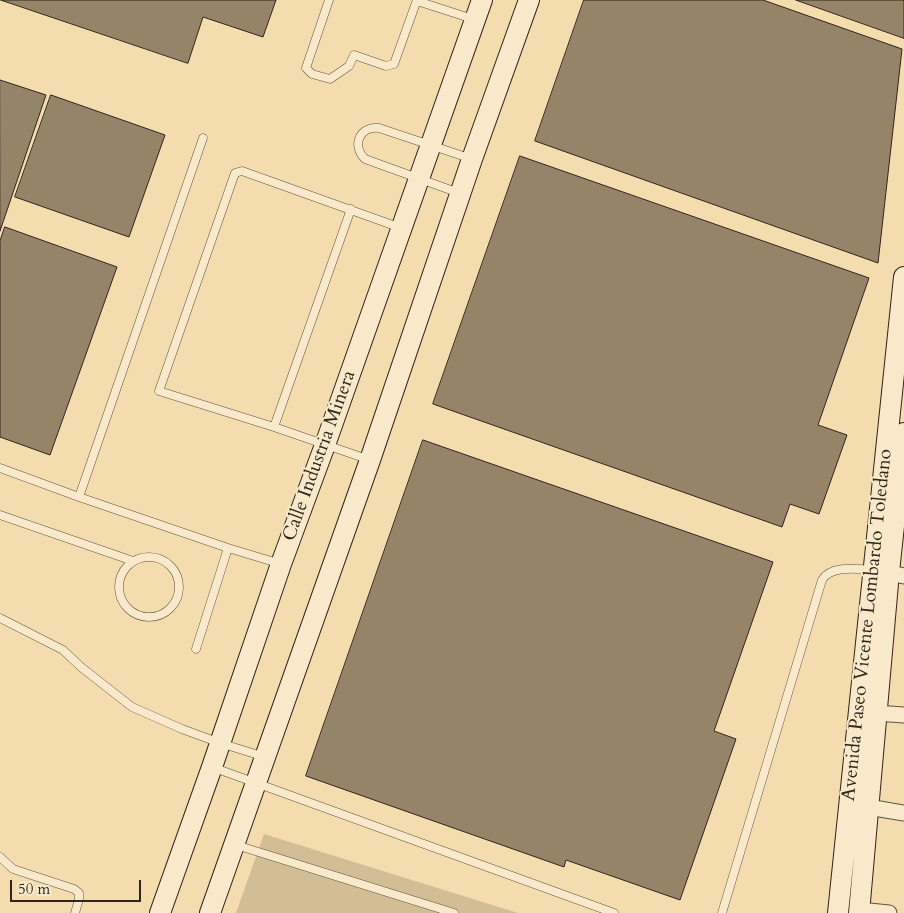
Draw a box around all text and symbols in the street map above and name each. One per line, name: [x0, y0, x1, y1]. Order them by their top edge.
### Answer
street label: Calle Industria Minera: [279, 368, 361, 544]
street label: Avenida Paseo Vicente Lombardo Toledano: [838, 448, 898, 802]
scale bar: [12, 870, 144, 902]
text: 50 m: [18, 879, 50, 899]

